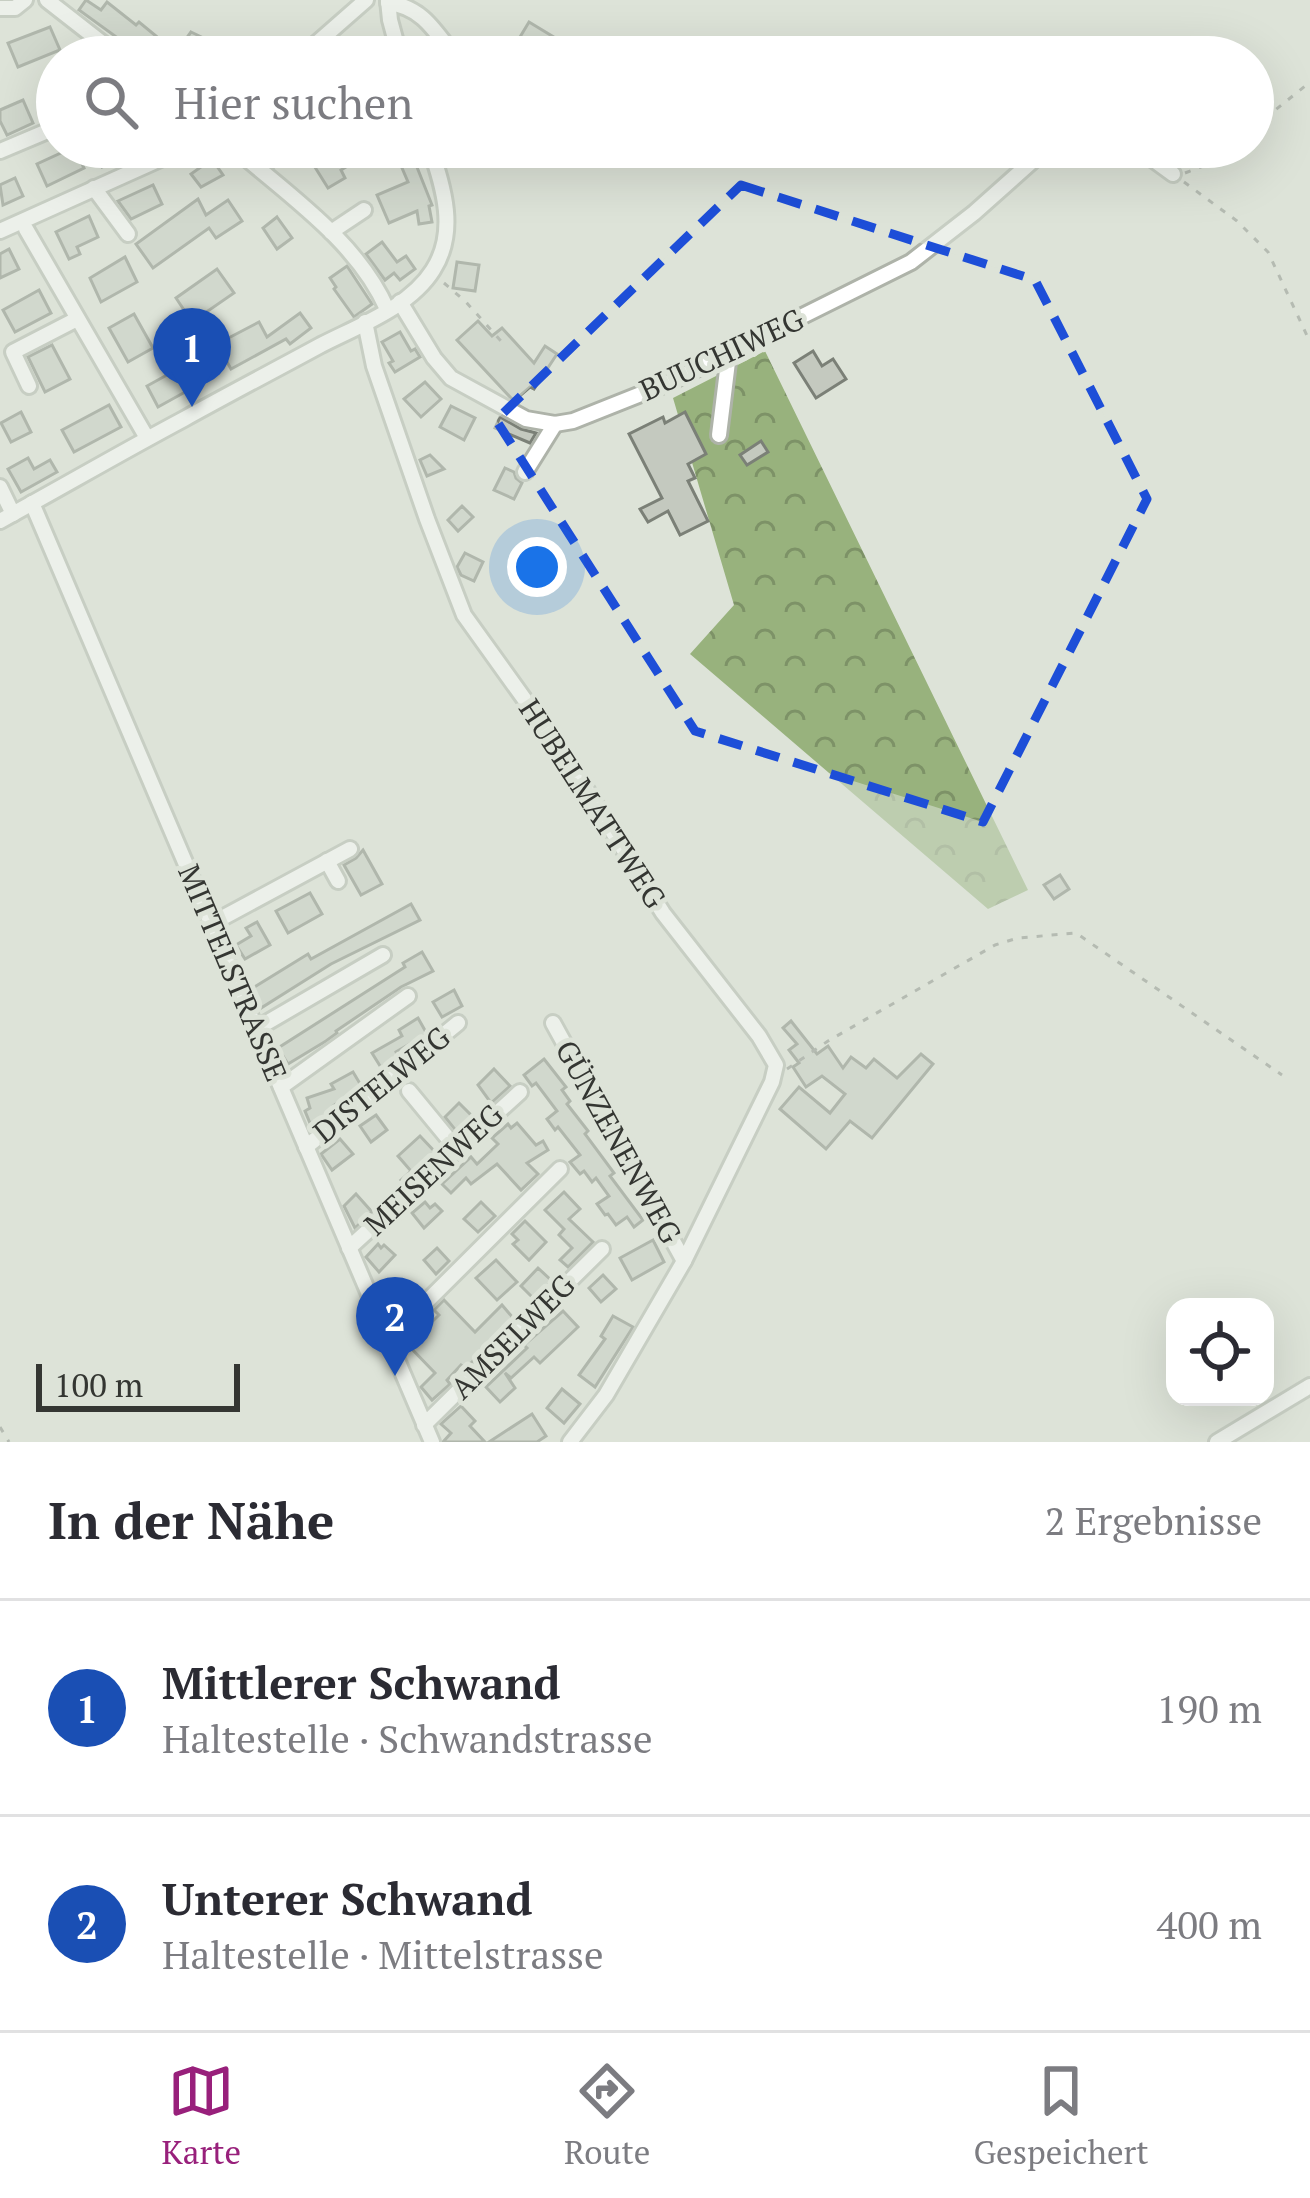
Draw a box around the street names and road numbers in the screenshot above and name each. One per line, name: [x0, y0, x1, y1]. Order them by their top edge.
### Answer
street label: BUUCHIWEG: [633, 298, 810, 410]
street label: HUBELMATTWEG: [510, 691, 676, 916]
street label: MITTELSTRASSE: [169, 858, 297, 1087]
street label: DISTELWEG: [305, 1017, 458, 1152]
street label: GÜNZENENWEG: [547, 1033, 691, 1250]
street label: MEISENWEG: [355, 1095, 511, 1244]
street label: AMSELWEG: [441, 1265, 584, 1407]

